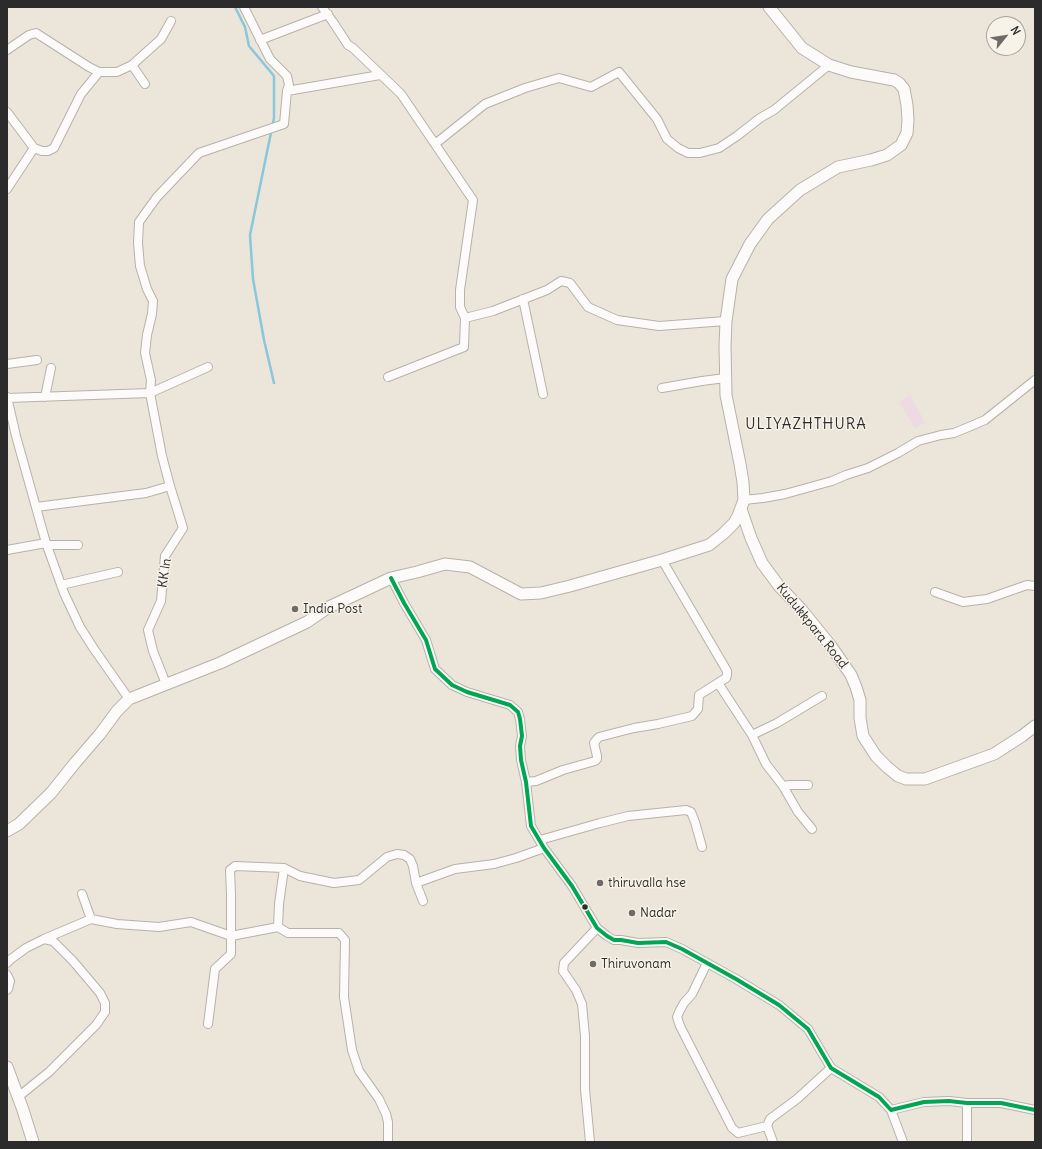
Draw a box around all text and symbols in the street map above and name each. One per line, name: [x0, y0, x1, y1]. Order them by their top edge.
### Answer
north arrow: [986, 16, 1026, 56]
text: N: [1008, 24, 1023, 37]
district label: ULIYAZHTHURA: [745, 416, 867, 434]
street label: KK ln: [155, 557, 175, 589]
street label: Kudukkpara Road: [773, 580, 851, 672]
place label: India Post: [303, 601, 362, 617]
marker: India Post: [290, 604, 300, 614]
place label: thiruvalla hse: [608, 875, 686, 891]
marker: thiruvalla hse: [595, 878, 605, 888]
unlabelled marker: [580, 902, 590, 912]
place label: Nadar: [640, 905, 677, 921]
marker: Nadar: [627, 908, 637, 918]
place label: Thiruvonam: [601, 956, 671, 972]
marker: Thiruvonam: [588, 959, 598, 969]

